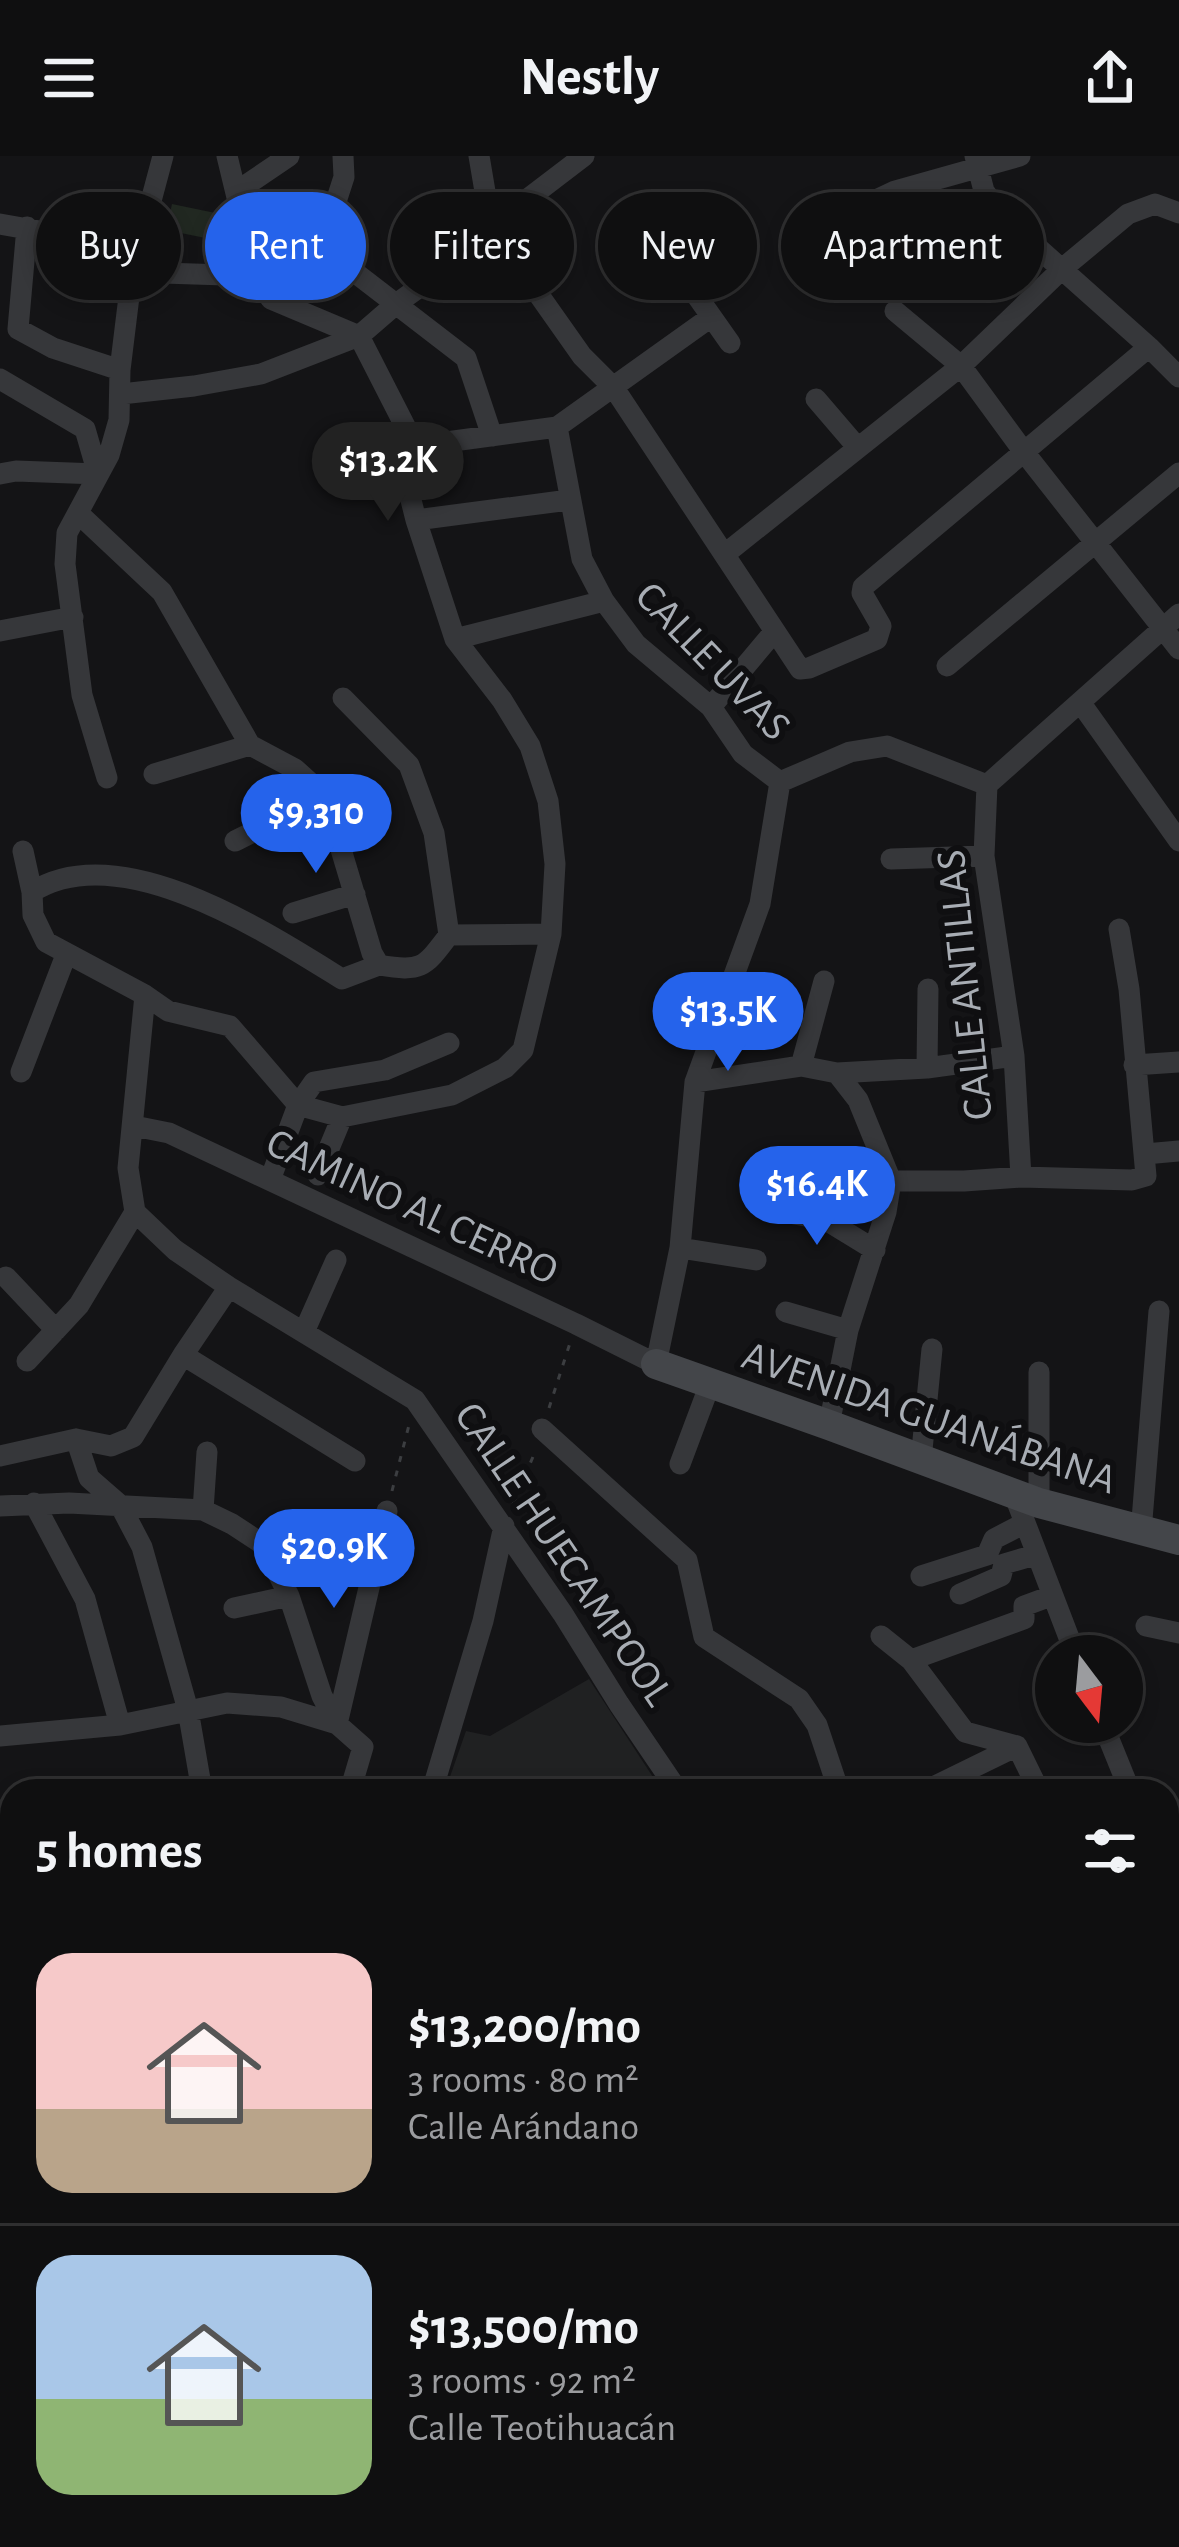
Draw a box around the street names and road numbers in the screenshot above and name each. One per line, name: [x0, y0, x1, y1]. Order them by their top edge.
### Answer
street label: CALLE UVAS: [628, 574, 798, 748]
street label: CALLE ANTILLAS: [930, 848, 1000, 1122]
street label: CAMINO AL CERRO: [260, 1121, 564, 1293]
street label: AVENIDA GUANÁBANA: [737, 1330, 1123, 1502]
street label: CALLE HUECAMPOOL: [447, 1395, 680, 1713]

